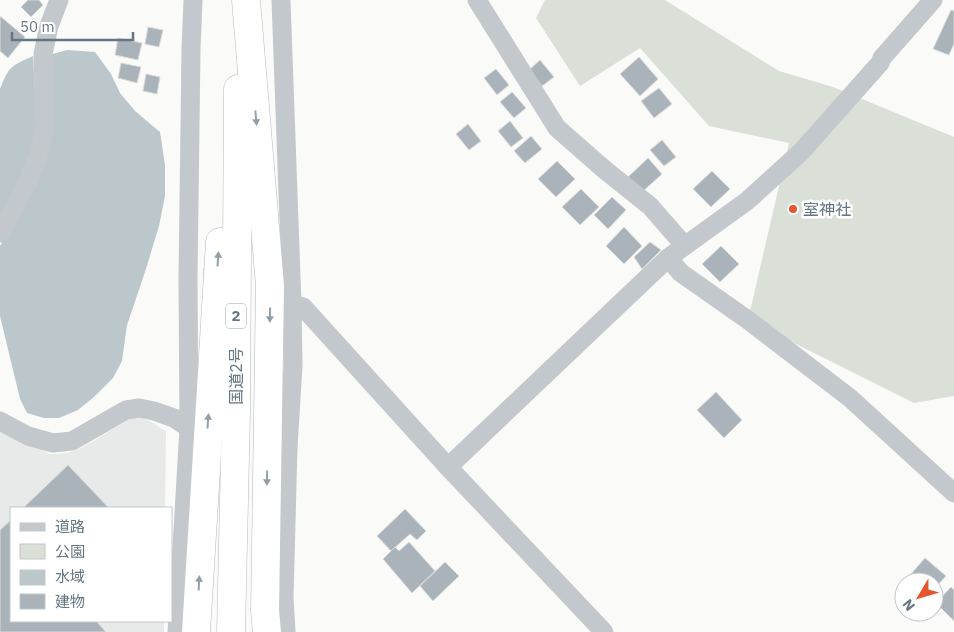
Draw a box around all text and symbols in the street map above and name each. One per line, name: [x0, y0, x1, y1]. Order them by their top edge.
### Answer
scale bar: [12, 10, 134, 42]
text: 50 m: [20, 17, 55, 36]
one-way arrow: [252, 111, 260, 127]
place label: 室神社: [803, 199, 851, 219]
marker: 室神社: [787, 203, 799, 215]
one-way arrow: [215, 251, 223, 267]
road number: 2: [226, 304, 246, 328]
one-way arrow: [266, 307, 274, 323]
street label: 国道2号: [226, 347, 246, 405]
one-way arrow: [205, 413, 213, 429]
one-way arrow: [263, 470, 271, 486]
legend: [10, 507, 172, 622]
text: 道路: [55, 517, 85, 536]
text: 公園: [55, 542, 85, 561]
text: 水域: [55, 567, 85, 586]
north arrow: [894, 572, 944, 622]
one-way arrow: [195, 575, 203, 591]
text: 建物: [55, 592, 85, 611]
text: N: [899, 595, 919, 615]

